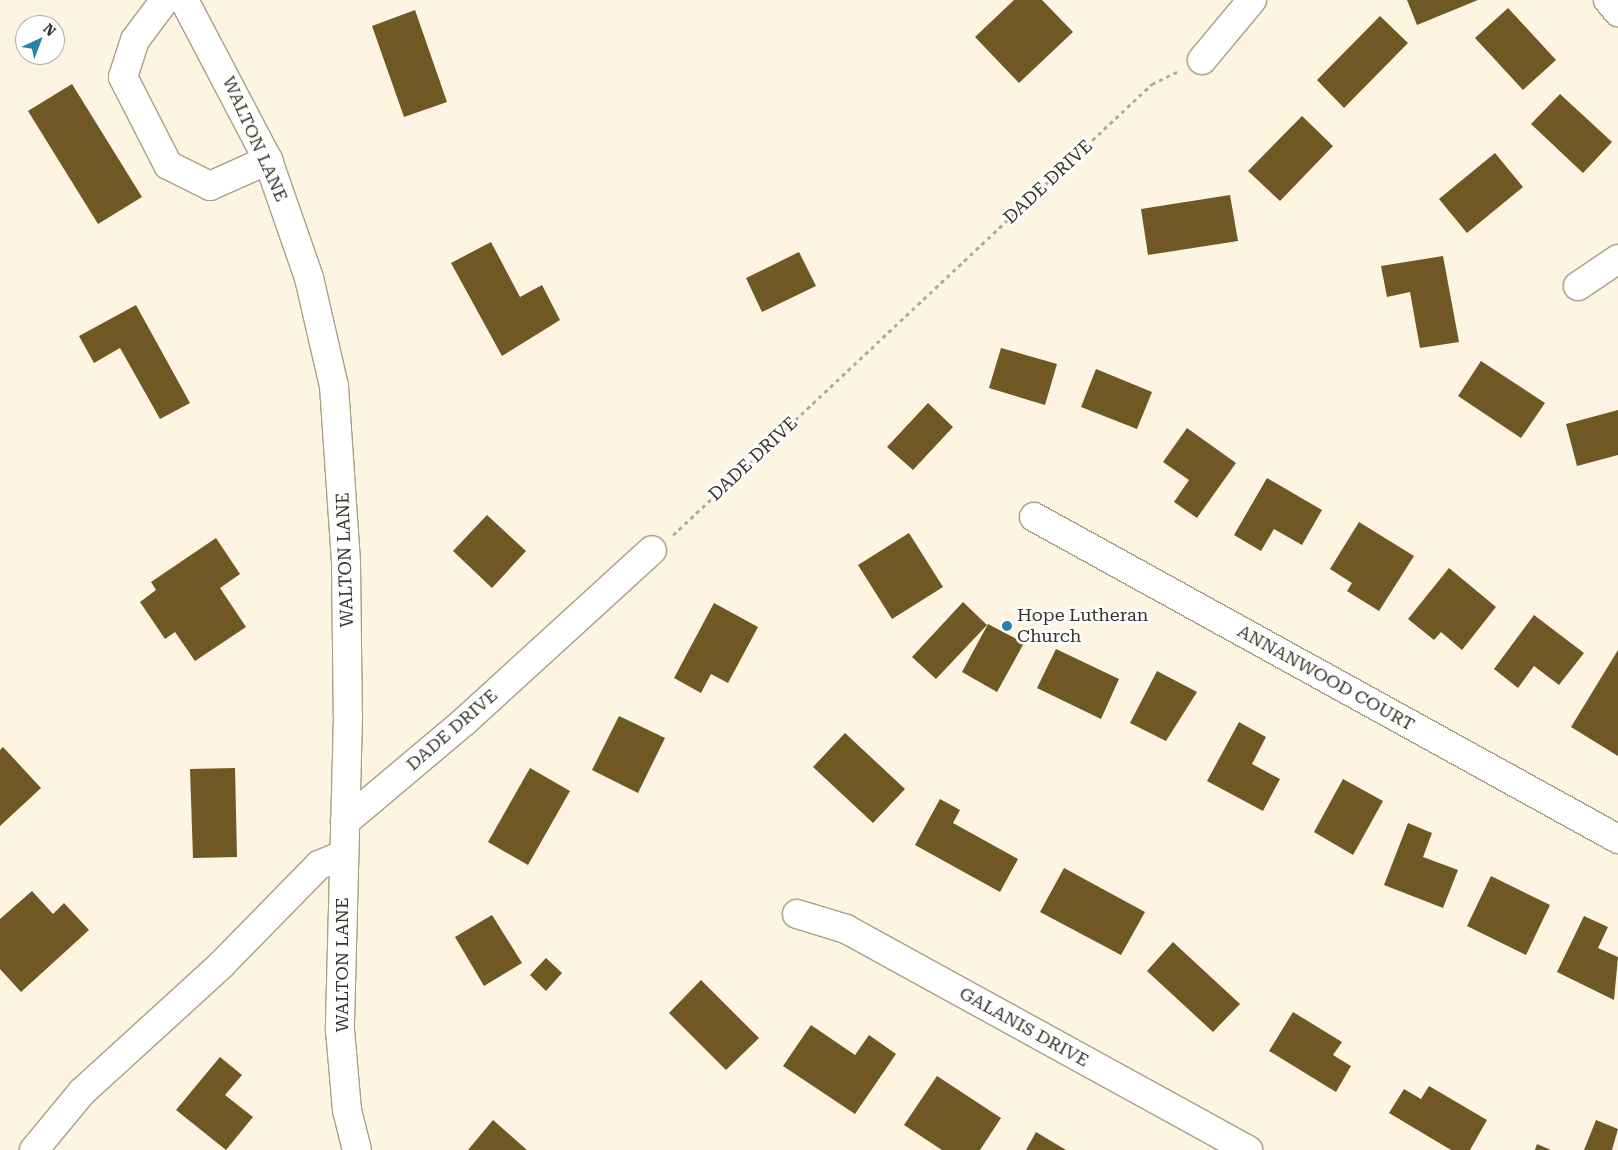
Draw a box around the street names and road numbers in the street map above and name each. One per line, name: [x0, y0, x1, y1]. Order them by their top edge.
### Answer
street label: WALTON LANE: [218, 73, 292, 205]
street label: DADE DRIVE: [999, 135, 1097, 229]
street label: DADE DRIVE: [704, 412, 802, 506]
street label: WALTON LANE: [332, 492, 358, 628]
street label: ANNANWOOD COURT: [1234, 620, 1418, 736]
street label: DADE DRIVE: [402, 685, 502, 775]
street label: WALTON LANE: [331, 897, 353, 1033]
street label: GALANIS DRIVE: [955, 982, 1093, 1072]

